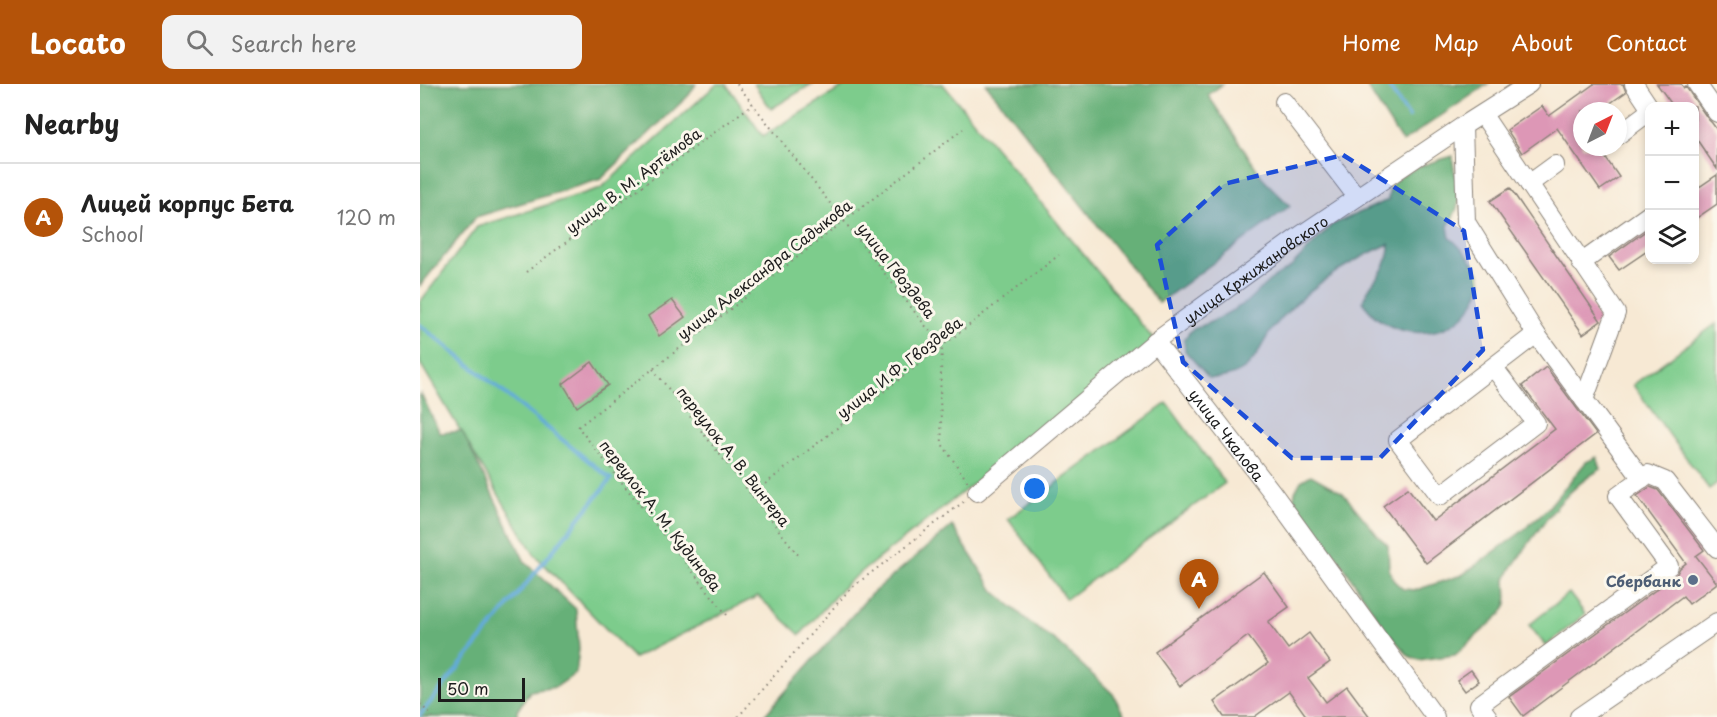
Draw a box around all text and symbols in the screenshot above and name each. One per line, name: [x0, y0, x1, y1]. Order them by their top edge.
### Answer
search box: [162, 15, 582, 69]
text: Locato: [30, 21, 126, 64]
icon: search: [183, 26, 216, 59]
text: Search here: [231, 26, 357, 59]
text: Home: [1342, 26, 1401, 58]
text: Map: [1434, 26, 1479, 58]
text: About: [1512, 26, 1573, 58]
text: Contact: [1606, 26, 1687, 58]
north arrow: [1573, 102, 1627, 156]
map controls: [1645, 102, 1699, 264]
button: +: [1645, 102, 1699, 156]
text: Nearby: [24, 104, 119, 143]
street label: улица В. М. Артёмова: [561, 121, 706, 239]
button: −: [1645, 156, 1699, 210]
text: Лицей корпус Бета: [81, 186, 294, 219]
street label: улица Александра Садыкова: [672, 193, 857, 345]
text: A: [36, 202, 51, 232]
text: 120 m: [337, 202, 396, 232]
street label: улица Кржижановского: [1178, 209, 1332, 329]
button: layers: [1645, 210, 1699, 264]
street label: улица Гвоздева: [852, 217, 942, 323]
text: School: [81, 219, 144, 249]
street label: улица И.Ф. Гвоздева: [831, 310, 967, 423]
street label: переулок А. В. Винтера: [672, 381, 797, 531]
street label: улица Чкалова: [1184, 383, 1271, 486]
street label: переулок А. М. Кудинова: [594, 434, 728, 596]
your location: [1020, 474, 1049, 503]
pin: A: [1180, 560, 1218, 609]
place label: Сбербанк: [1606, 569, 1681, 592]
marker: Сбербанк: [1686, 573, 1700, 587]
scale bar: [438, 675, 525, 702]
text: 50 m: [447, 676, 488, 700]

